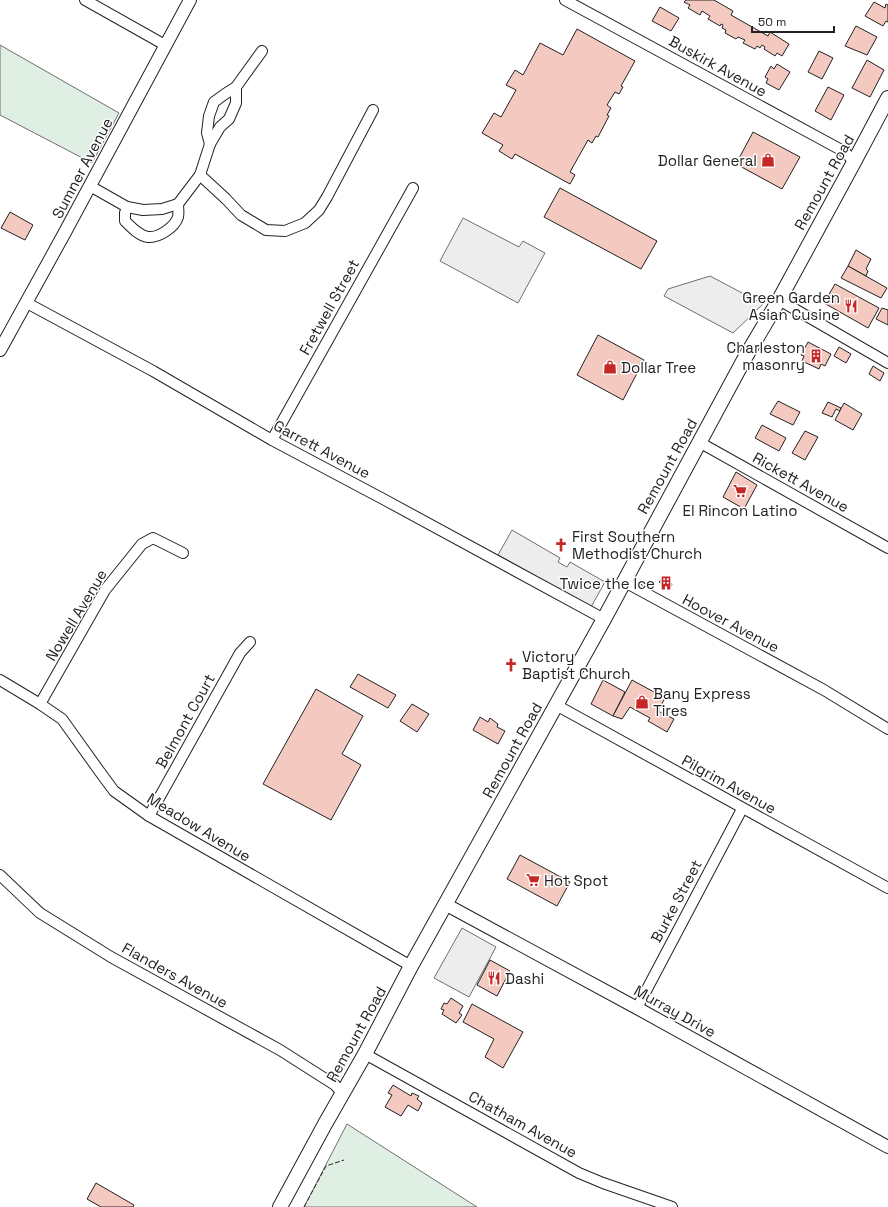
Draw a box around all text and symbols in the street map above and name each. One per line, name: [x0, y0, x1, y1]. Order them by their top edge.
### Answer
scale bar: [752, 8, 834, 34]
text: 50 m: [758, 14, 786, 30]
street label: Buskirk Avenue: [666, 31, 770, 101]
street label: Sumner Avenue: [47, 114, 117, 222]
street label: Remount Road: [790, 131, 858, 233]
place label: Dollar General: [658, 151, 757, 170]
shop icon: Dollar General: [760, 152, 776, 168]
street label: Fretwell Street: [295, 256, 363, 358]
place label: Green Garden Asian Cusine: [742, 288, 840, 324]
restaurant icon: Green Garden Asian Cusine: [843, 298, 859, 314]
place label: Charleston masonry: [727, 338, 805, 374]
building icon: Charleston masonry: [808, 348, 824, 364]
place label: Dollar Tree: [621, 358, 696, 377]
shop icon: Dollar Tree: [602, 359, 618, 375]
street label: Remount Road: [633, 415, 701, 517]
street label: Garrett Avenue: [270, 416, 374, 483]
street label: Rickett Avenue: [750, 448, 853, 516]
supermarket icon: El Rincon Latino: [732, 483, 748, 499]
place label: El Rincon Latino: [683, 501, 797, 520]
place label: First Southern Methodist Church: [572, 527, 702, 563]
church icon: First Southern Methodist Church: [553, 537, 569, 553]
street label: Nowell Avenue: [41, 566, 111, 664]
place label: Twice the Ice: [560, 574, 655, 593]
building icon: Twice the Ice: [658, 575, 674, 591]
street label: Hoover Avenue: [679, 589, 783, 657]
place label: Victory Baptist Church: [522, 647, 630, 683]
church icon: Victory Baptist Church: [503, 657, 519, 673]
street label: Belmont Court: [151, 670, 219, 772]
place label: Bany Express Tires: [653, 684, 751, 720]
shop icon: Bany Express Tires: [634, 694, 650, 710]
street label: Remount Road: [478, 699, 546, 801]
street label: Pilgrim Avenue: [679, 750, 780, 818]
street label: Meadow Avenue: [144, 789, 254, 866]
street label: Burke Street: [646, 856, 706, 946]
place label: Hot Spot: [544, 871, 608, 890]
supermarket icon: Hot Spot: [525, 872, 541, 888]
street label: Flanders Avenue: [119, 938, 231, 1012]
place label: Dashi: [505, 969, 544, 988]
restaurant icon: Dashi: [486, 970, 502, 986]
street label: Murray Drive: [631, 981, 719, 1041]
street label: Remount Road: [322, 983, 390, 1085]
street label: Chatham Avenue: [465, 1086, 581, 1162]

